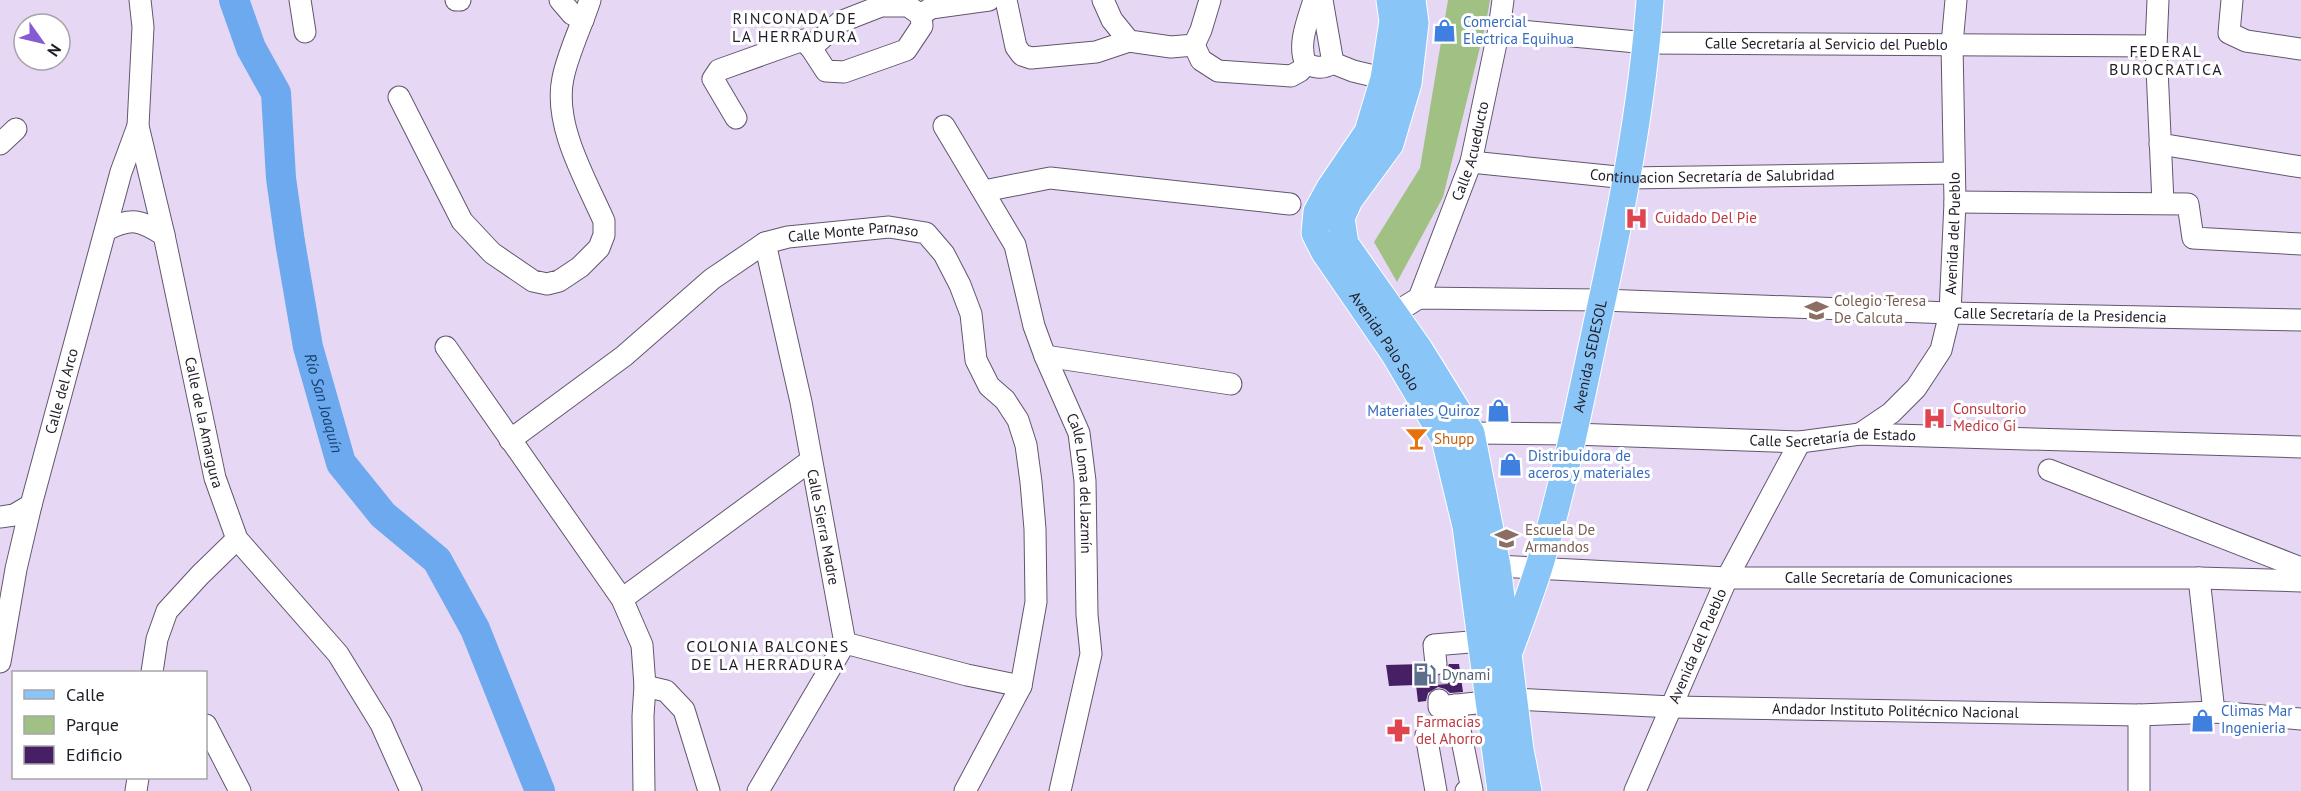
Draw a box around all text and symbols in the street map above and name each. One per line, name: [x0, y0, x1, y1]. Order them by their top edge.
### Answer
district label: RINCONADA DE LA HERRADURA: [732, 8, 858, 46]
north arrow: [12, 12, 72, 72]
place label: Comercial Electrica Equihua: [1463, 12, 1574, 48]
shop icon: Comercial Electrica Equihua: [1432, 18, 1458, 44]
street label: Calle Secretaría al Servicio del Pueblo: [1705, 33, 1948, 54]
text: N: [43, 40, 66, 60]
district label: FEDERAL BUROCRATICA: [2109, 41, 2223, 79]
street label: Calle Acueducto: [1447, 100, 1493, 203]
street label: Continuacion Secretaría de Salubridad: [1589, 164, 1835, 187]
street label: Avenida del Pueblo: [1941, 172, 1964, 295]
hospital icon: Cuidado Del Pie: [1624, 205, 1650, 231]
place label: Cuidado Del Pie: [1655, 208, 1757, 227]
street label: Calle Monte Parnaso: [787, 217, 920, 246]
street label: Avenida Palo Solo: [1345, 287, 1424, 394]
place label: Colegio Teresa De Calcuta: [1834, 291, 1926, 327]
school or university icon: Colegio Teresa De Calcuta: [1803, 297, 1829, 323]
street label: Avenida SEDESOL: [1568, 298, 1611, 414]
street label: Calle Secretaría de la Presidencia: [1954, 303, 2167, 326]
street label: Calle del Arco: [41, 346, 82, 436]
water label: Río San Joaquín: [300, 351, 348, 455]
street label: Calle de la Amargura: [181, 355, 228, 491]
shop icon: Materiales Quiroz: [1485, 398, 1511, 424]
place label: Consultorio Medico Gi: [1953, 399, 2026, 435]
place label: Materiales Quiroz: [1367, 401, 1480, 420]
hospital icon: Consultorio Medico Gi: [1922, 405, 1948, 431]
street label: Calle Loma del Jazmín: [1062, 410, 1096, 554]
street label: Calle Secretaría de Estado: [1749, 424, 1916, 451]
bar icon: Shupp: [1403, 426, 1429, 452]
place label: Shupp: [1434, 429, 1475, 448]
place label: Distribuidora de aceros y materiales: [1528, 446, 1650, 482]
shop icon: Distribuidora de aceros y materiales: [1497, 452, 1523, 478]
street label: Calle Sierra Madre: [803, 467, 844, 586]
place label: Escuela De Armandos: [1525, 520, 1595, 556]
school or university icon: Escuela De Armandos: [1494, 526, 1520, 552]
street label: Calle Secretaría de Comunicaciones: [1785, 568, 2013, 587]
street label: Avenida del Pueblo: [1664, 586, 1730, 706]
district label: COLONIA BALCONES DE LA HERRADURA: [686, 636, 850, 674]
fuel station icon: Dynami: [1411, 662, 1437, 688]
place label: Dynami: [1442, 665, 1490, 684]
legend: [12, 671, 207, 779]
text: Calle: [66, 683, 105, 706]
street label: Andador Instituto Politécnico Nacional: [1772, 699, 2019, 722]
place label: Climas Mar Ingenieria: [2221, 701, 2292, 737]
shop icon: Climas Mar Ingenieria: [2190, 707, 2216, 733]
place label: Farmacias del Ahorro: [1416, 712, 1483, 748]
text: Parque: [66, 713, 119, 736]
pharmacy icon: Farmacias del Ahorro: [1385, 718, 1411, 744]
text: Edificio: [66, 743, 122, 766]

